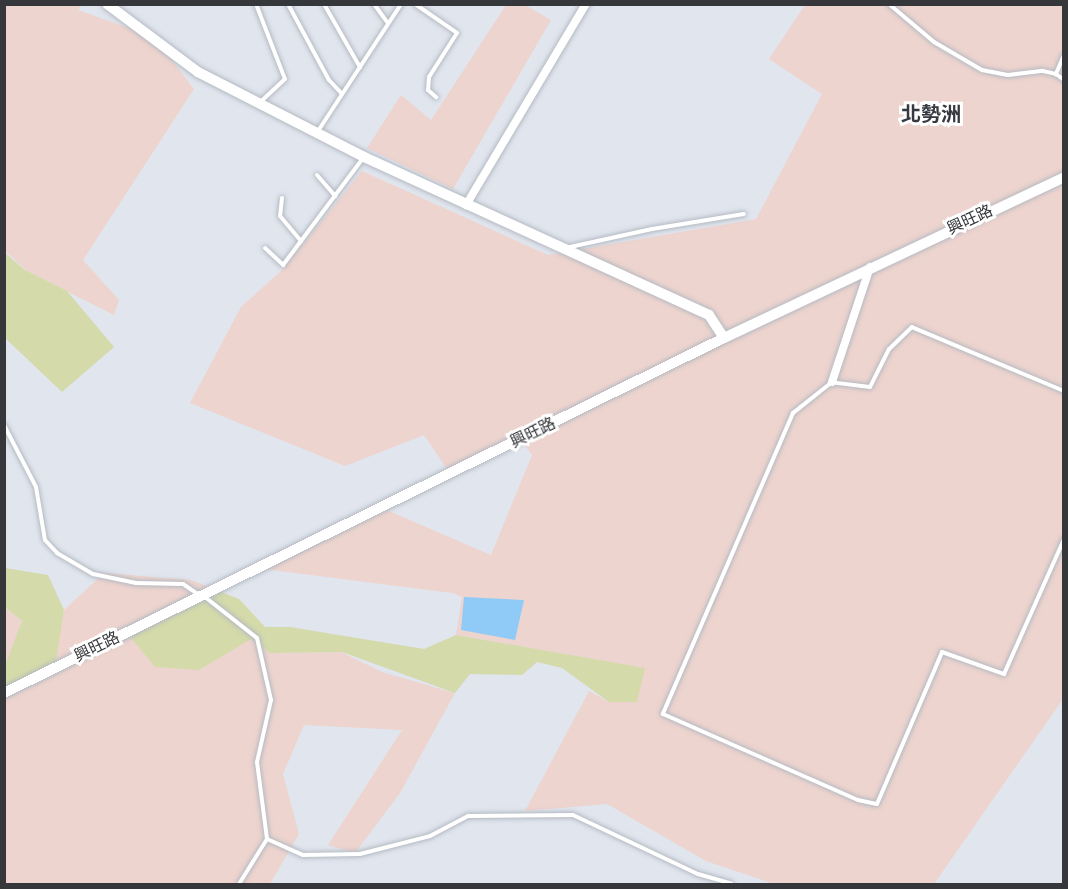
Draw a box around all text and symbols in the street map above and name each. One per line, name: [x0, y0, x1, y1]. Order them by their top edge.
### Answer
district label: 北勢洲: [901, 102, 961, 126]
street label: 興旺路: [944, 201, 996, 239]
street label: 興旺路: [507, 414, 559, 452]
street label: 興旺路: [71, 628, 123, 666]

